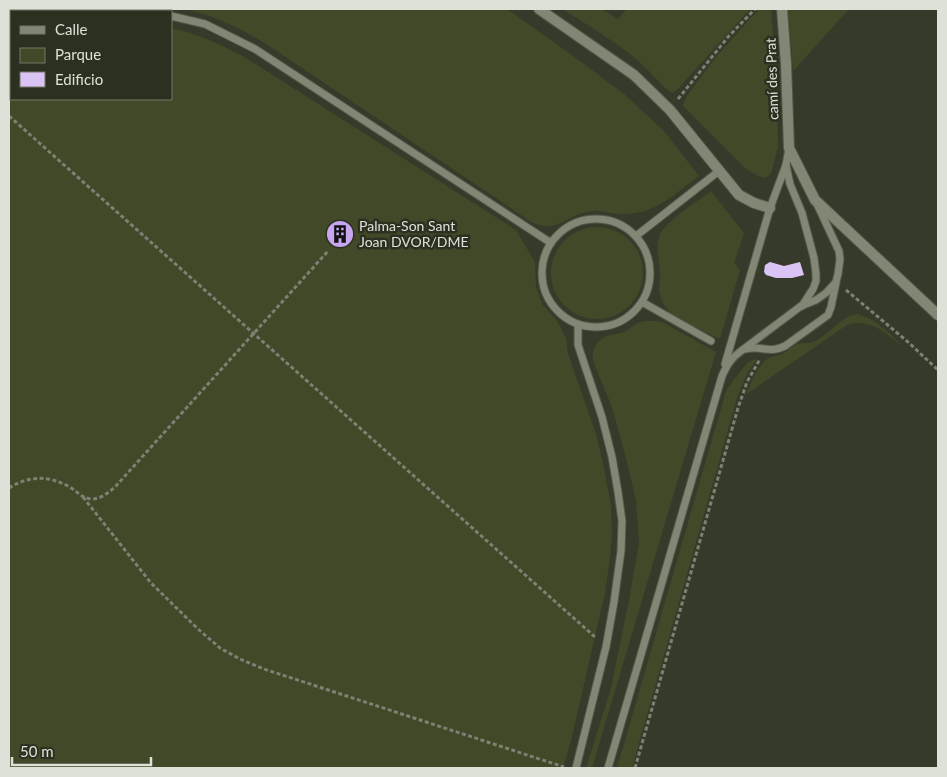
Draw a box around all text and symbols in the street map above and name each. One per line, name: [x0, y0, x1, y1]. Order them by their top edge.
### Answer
legend: [10, 10, 172, 100]
text: Calle: [55, 20, 88, 38]
street label: camí des Prat: [762, 38, 781, 120]
text: Parque: [55, 45, 101, 63]
text: Edificio: [55, 70, 103, 88]
place label: Palma-Son Sant Joan DVOR/DME: [359, 217, 469, 250]
building icon: Palma-Son Sant Joan DVOR/DME: [325, 219, 355, 249]
scale bar: [12, 734, 151, 766]
text: 50 m: [20, 742, 54, 760]

